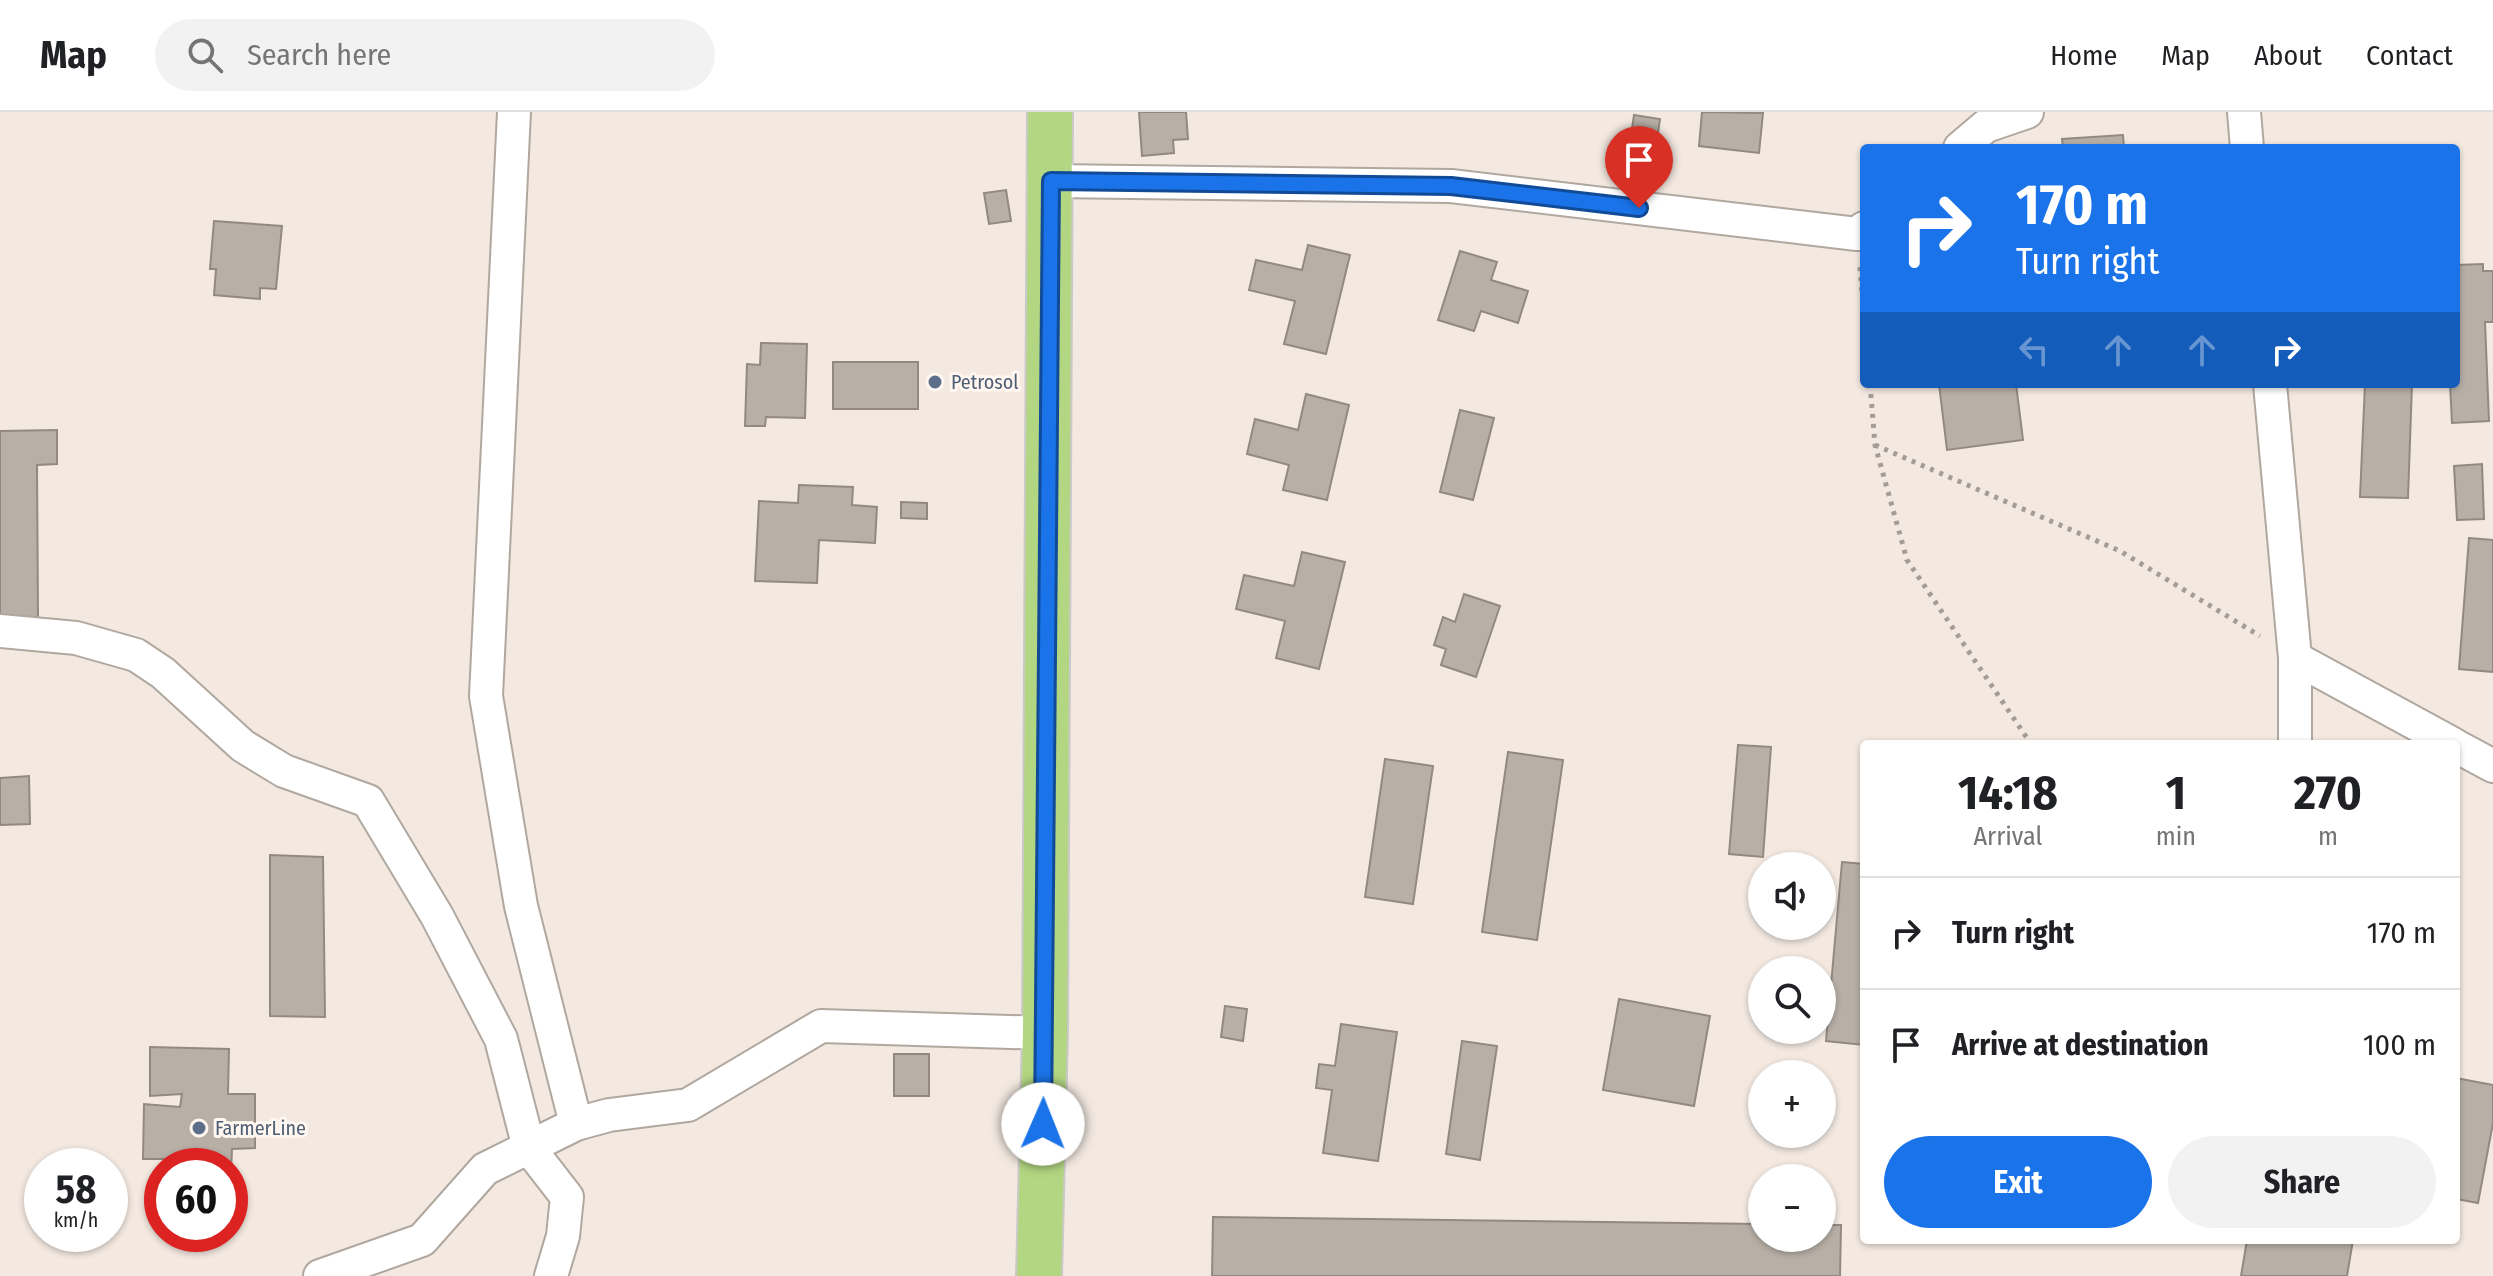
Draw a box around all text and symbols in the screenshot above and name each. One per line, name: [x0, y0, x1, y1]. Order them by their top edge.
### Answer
search box: [155, 19, 715, 91]
text: Map: [40, 32, 107, 78]
icon: search: [183, 33, 227, 77]
text: Search here: [247, 37, 391, 73]
text: Home: [2050, 39, 2117, 72]
text: Map: [2161, 39, 2210, 72]
text: About: [2254, 39, 2322, 72]
text: Contact: [2366, 39, 2453, 72]
pin: [1605, 126, 1673, 208]
icon: arrive: [1617, 138, 1661, 182]
text: 170 m: [2016, 172, 2148, 239]
icon: right: [1884, 176, 1988, 280]
text: Turn right: [2016, 240, 2159, 284]
icon: left: [2012, 328, 2056, 372]
icon: ahead: [2096, 328, 2140, 372]
icon: ahead: [2180, 328, 2224, 372]
icon: right: [2264, 328, 2308, 372]
place label: Petrosol: [951, 370, 1019, 394]
marker: Petrosol: [926, 373, 944, 391]
text: 14:18: [1958, 764, 2058, 822]
text: 1: [2166, 764, 2186, 822]
text: 270: [2294, 764, 2362, 822]
text: Arrival: [1973, 821, 2042, 852]
text: min: [2156, 821, 2196, 852]
text: m: [2318, 821, 2338, 852]
map controls: [1748, 852, 1836, 1252]
button: sound: [1748, 852, 1836, 940]
icon: right: [1884, 911, 1928, 955]
text: Turn right: [1952, 915, 2074, 951]
text: 170 m: [2367, 915, 2436, 951]
button: search: [1748, 956, 1836, 1044]
icon: arrive: [1884, 1023, 1928, 1067]
text: Arrive at destination: [1952, 1027, 2209, 1063]
text: 100 m: [2363, 1027, 2436, 1063]
button: +: [1748, 1060, 1836, 1148]
position arrow: [1001, 1082, 1085, 1166]
place label: FarmerLine: [215, 1116, 306, 1140]
marker: FarmerLine: [190, 1119, 208, 1137]
button: Exit: [1884, 1136, 2152, 1228]
button: Share: [2168, 1136, 2436, 1228]
speed limit sign: 60: [144, 1148, 248, 1252]
button: −: [1748, 1164, 1836, 1252]
text: 58: [56, 1166, 96, 1214]
text: km/h: [54, 1208, 98, 1232]

